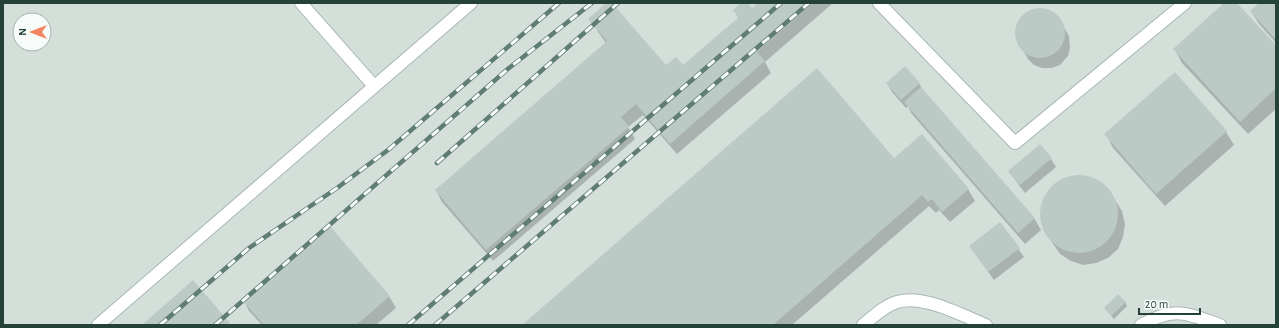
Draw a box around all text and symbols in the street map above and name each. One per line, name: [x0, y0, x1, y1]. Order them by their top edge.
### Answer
north arrow: [12, 12, 52, 52]
text: N: [17, 28, 28, 36]
scale bar: [1139, 290, 1200, 316]
text: 20 m: [1145, 298, 1168, 310]

